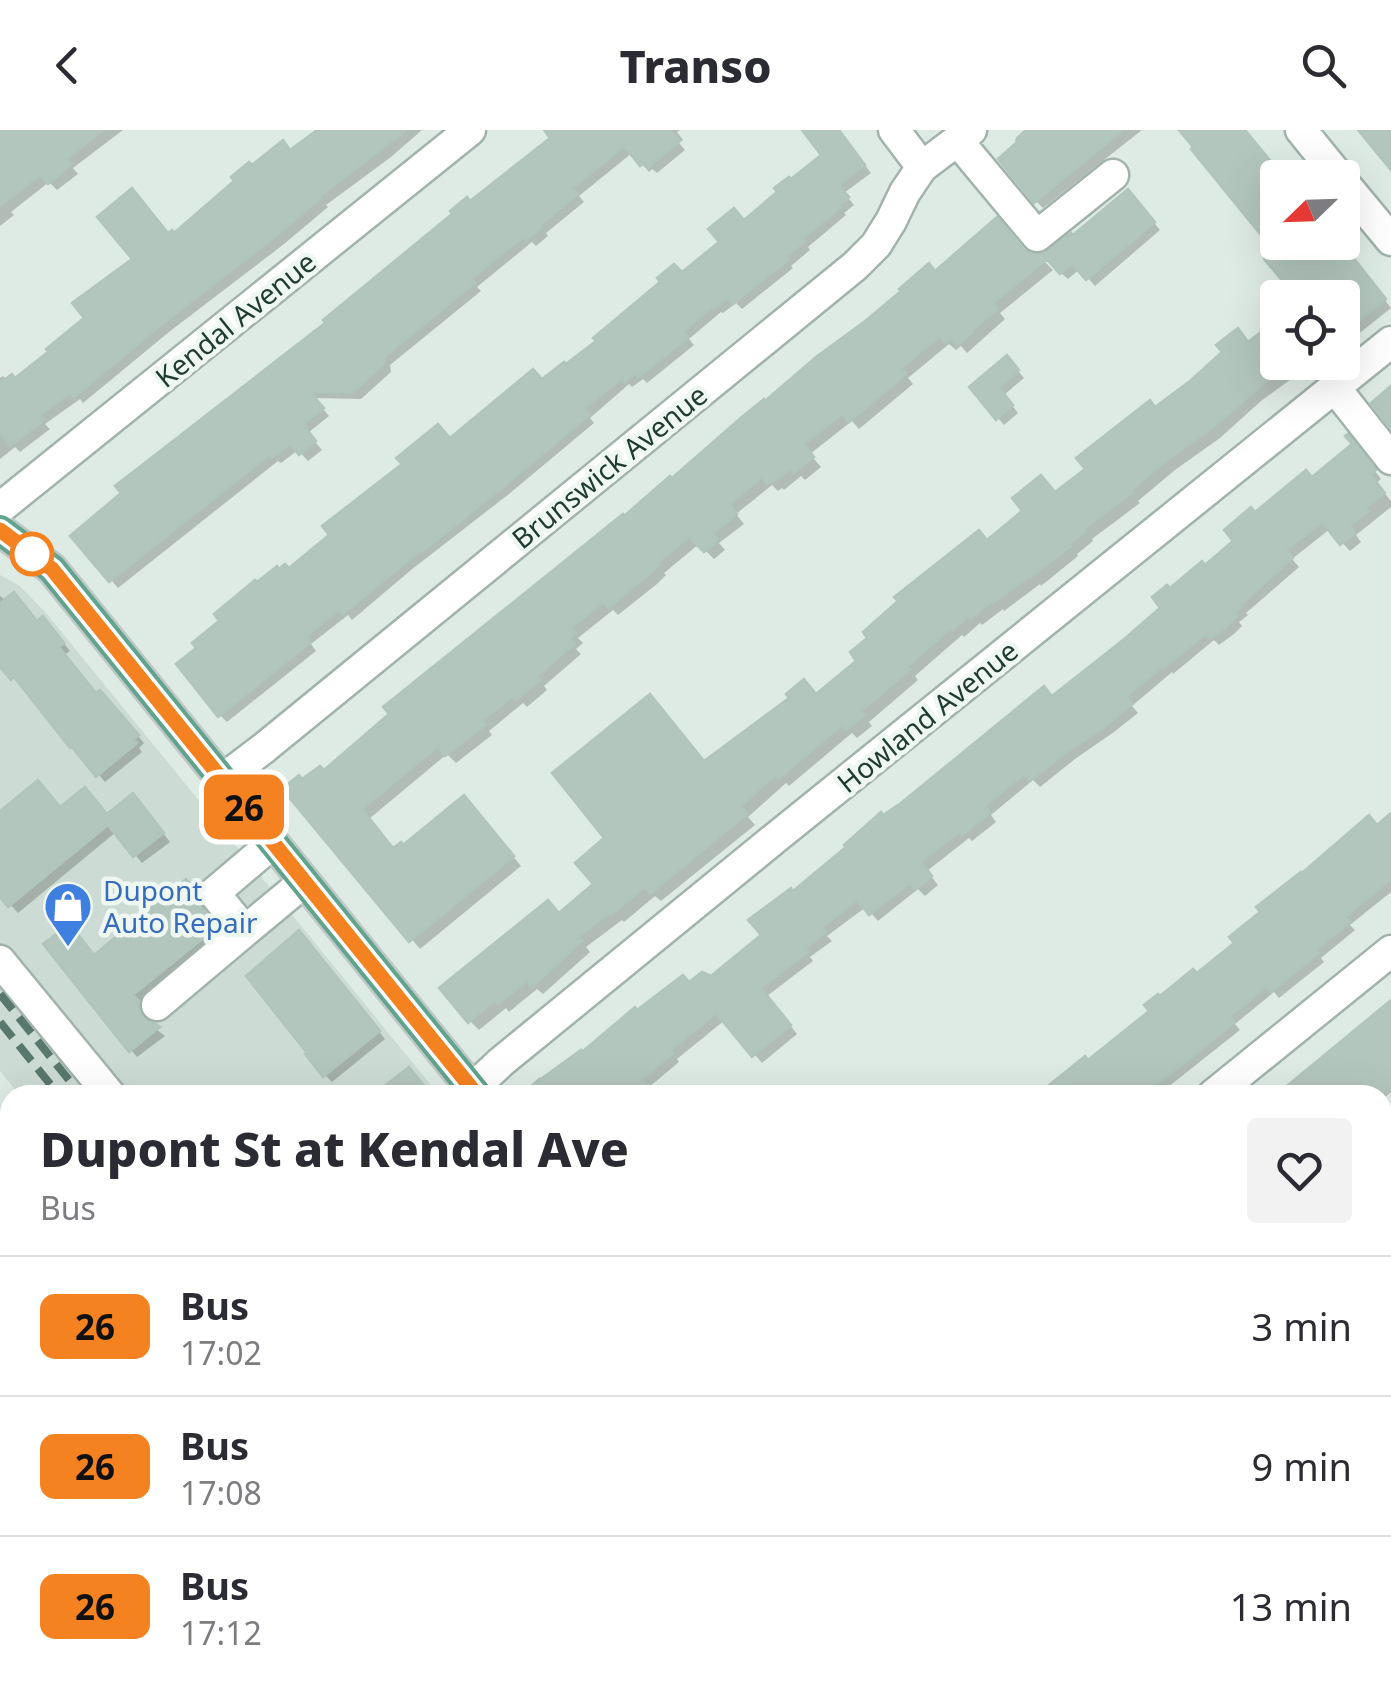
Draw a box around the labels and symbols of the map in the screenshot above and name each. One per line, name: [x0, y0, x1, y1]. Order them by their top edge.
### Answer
north arrow: [1260, 160, 1360, 260]
street label: Kendal Avenue: [147, 243, 323, 395]
street label: Brunswick Avenue: [503, 375, 715, 557]
unlabelled marker: [11, 533, 53, 575]
street label: Howland Avenue: [829, 631, 1025, 801]
line badge: 26: [199, 774, 289, 840]
place label: Dupont Auto Repair: [103, 871, 258, 941]
shop icon: Dupont Auto Repair: [42, 880, 94, 948]

